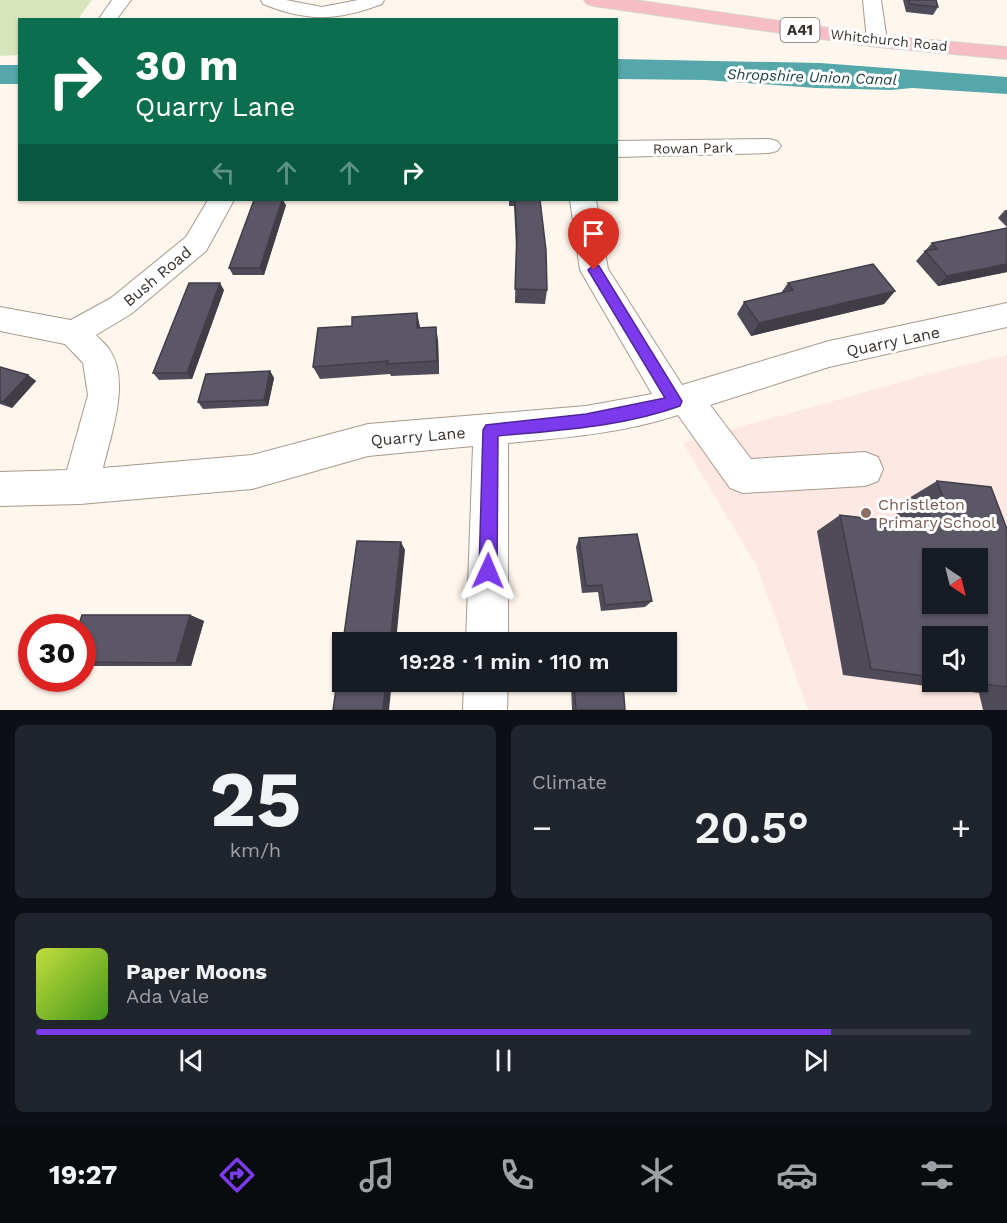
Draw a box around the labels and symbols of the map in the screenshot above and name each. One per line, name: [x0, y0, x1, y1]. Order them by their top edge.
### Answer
road number: A41: [780, 18, 820, 42]
street label: Whitchurch Road: [830, 26, 948, 54]
water label: Shropshire Union Canal: [727, 65, 898, 89]
street label: Rowan Park: [653, 139, 733, 157]
pin: [568, 208, 619, 270]
street label: Bush Road: [119, 242, 195, 310]
street label: Quarry Lane: [845, 322, 942, 361]
street label: Quarry Lane: [370, 423, 466, 450]
place label: Christleton Primary School: [878, 495, 996, 532]
marker: Christleton Primary School: [859, 506, 873, 520]
position arrow: [456, 539, 520, 603]
north arrow: [922, 548, 988, 614]
speed limit sign: 30: [18, 614, 96, 692]

